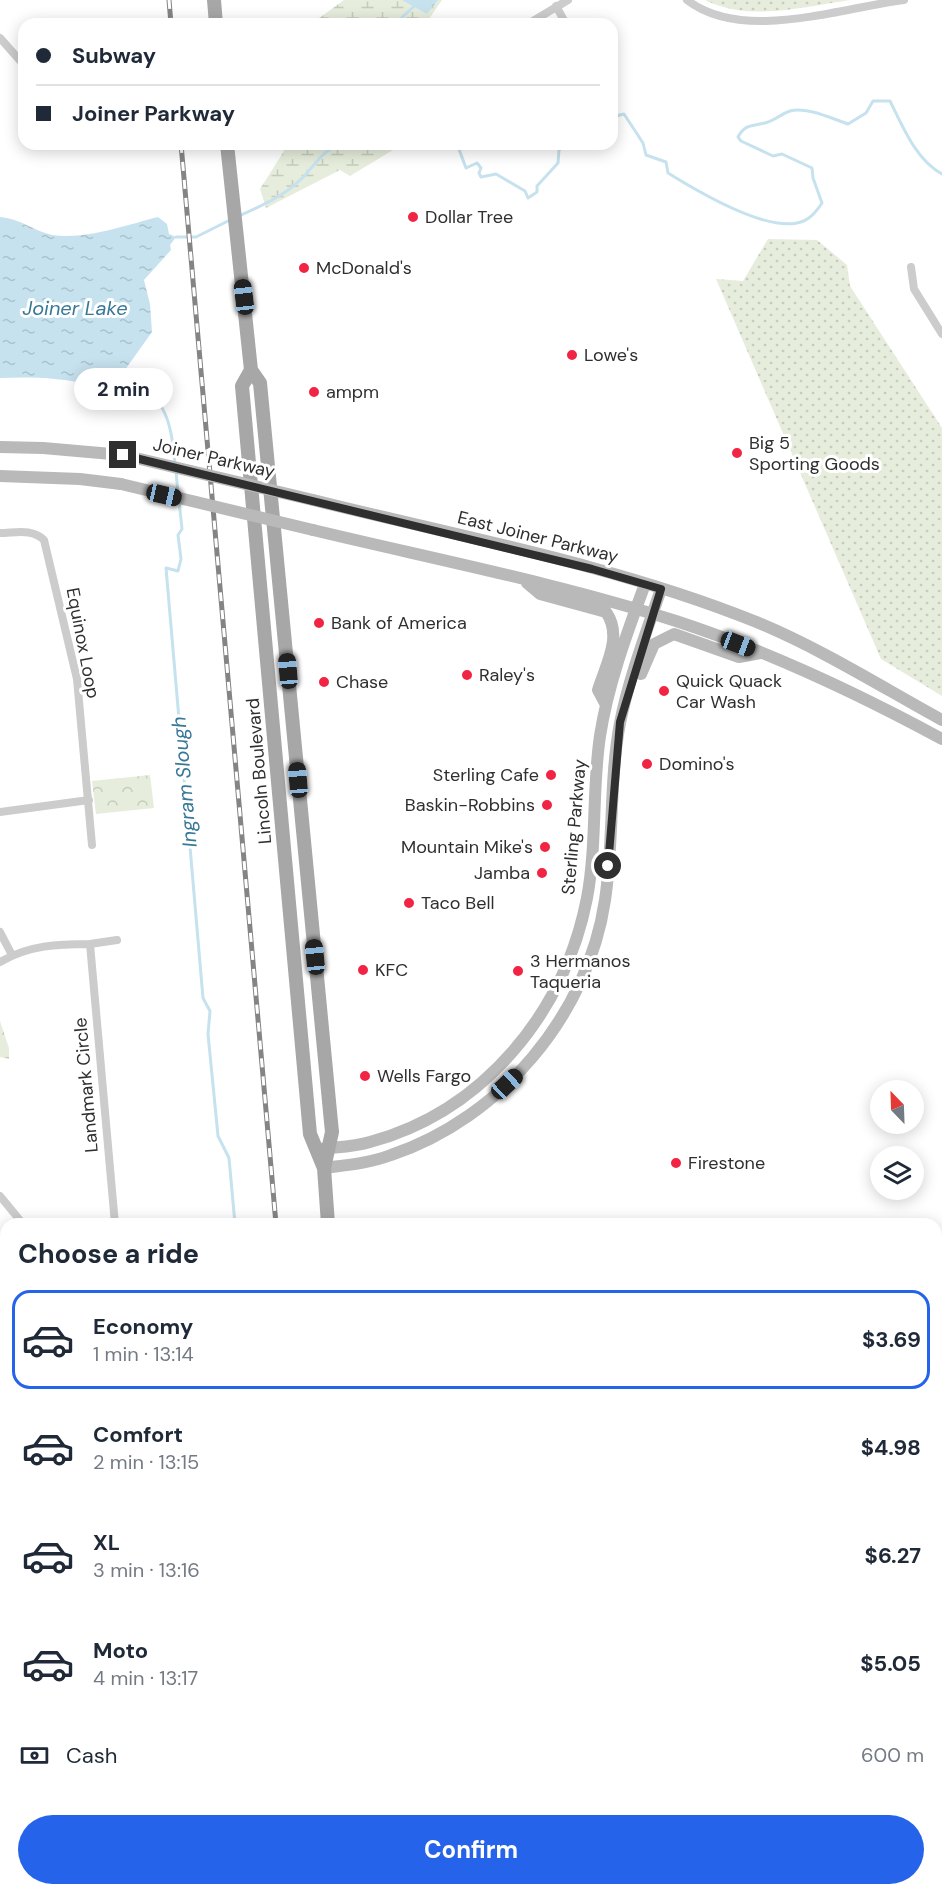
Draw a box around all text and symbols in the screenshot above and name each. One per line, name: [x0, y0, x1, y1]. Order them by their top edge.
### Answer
text: Subway: [72, 41, 156, 70]
text: Joiner Parkway: [72, 99, 235, 128]
place label: Dollar Tree: [425, 205, 513, 229]
marker: Dollar Tree: [406, 210, 420, 224]
place label: McDonald's: [316, 256, 412, 280]
marker: McDonald's: [297, 261, 311, 275]
car: [233, 278, 255, 316]
water label: Joiner Lake: [22, 295, 128, 321]
place label: Lowe's: [584, 343, 638, 367]
marker: Lowe's: [565, 348, 579, 362]
callout: 2 min: [74, 368, 172, 410]
text: 2 min: [97, 376, 150, 402]
place label: ampm: [326, 380, 379, 404]
marker: ampm: [307, 385, 321, 399]
place label: Big 5 Sporting Goods: [749, 431, 880, 476]
street label: Joiner Parkway: [151, 432, 277, 484]
route end: [109, 441, 136, 468]
marker: Big 5 Sporting Goods: [730, 446, 744, 460]
car: [144, 482, 184, 508]
street label: East Joiner Parkway: [455, 505, 621, 569]
street label: Equinox Loop: [61, 586, 105, 700]
place label: Bank of America: [331, 611, 467, 635]
marker: Bank of America: [312, 616, 326, 630]
car: [718, 629, 758, 659]
car: [277, 652, 299, 690]
place label: Raley's: [479, 663, 535, 687]
marker: Raley's: [460, 668, 474, 682]
place label: Quick Quack Car Wash: [676, 669, 782, 714]
place label: Chase: [336, 670, 388, 694]
marker: Chase: [317, 675, 331, 689]
marker: Quick Quack Car Wash: [657, 684, 671, 698]
street label: Lincoln Boulevard: [241, 697, 277, 845]
water label: Ingram Slough: [165, 716, 203, 848]
place label: Domino's: [659, 752, 735, 776]
marker: Domino's: [640, 757, 654, 771]
street label: Sterling Parkway: [556, 758, 592, 896]
car: [287, 761, 309, 799]
place label: Sterling Cafe: [433, 763, 539, 787]
marker: Sterling Cafe: [544, 768, 558, 782]
place label: Baskin-Robbins: [405, 793, 535, 817]
marker: Baskin-Robbins: [540, 798, 554, 812]
place label: Mountain Mike's: [401, 835, 533, 859]
marker: Mountain Mike's: [538, 840, 552, 854]
route start: [594, 852, 621, 879]
place label: Jamba: [474, 861, 530, 885]
marker: Jamba: [535, 866, 549, 880]
place label: Taco Bell: [421, 891, 494, 915]
marker: Taco Bell: [402, 896, 416, 910]
car: [304, 938, 326, 976]
place label: 3 Hermanos Taqueria: [530, 949, 630, 994]
place label: KFC: [375, 958, 408, 982]
marker: KFC: [356, 963, 370, 977]
marker: 3 Hermanos Taqueria: [511, 964, 525, 978]
street label: Landmark Circle: [68, 1017, 104, 1153]
place label: Wells Fargo: [377, 1064, 471, 1088]
car: [488, 1065, 526, 1103]
marker: Wells Fargo: [358, 1069, 372, 1083]
north arrow: [870, 1080, 924, 1134]
map controls: [870, 1080, 924, 1200]
button: layers: [870, 1146, 924, 1200]
place label: Firestone: [688, 1151, 765, 1175]
marker: Firestone: [669, 1156, 683, 1170]
text: Choose a ride: [18, 1236, 199, 1271]
text: Economy: [93, 1312, 193, 1341]
icon: car: [21, 1313, 75, 1367]
text: $3.69: [862, 1325, 921, 1354]
text: 1 min · 13:14: [93, 1341, 194, 1367]
text: Comfort: [93, 1420, 183, 1449]
icon: car: [21, 1421, 75, 1475]
text: $4.98: [861, 1433, 921, 1462]
text: 2 min · 13:15: [93, 1449, 199, 1475]
text: XL: [93, 1528, 120, 1557]
icon: car: [21, 1529, 75, 1583]
text: $6.27: [865, 1541, 921, 1570]
text: 3 min · 13:16: [93, 1557, 200, 1583]
text: Moto: [93, 1636, 148, 1665]
icon: car: [21, 1637, 75, 1691]
text: $5.05: [860, 1649, 921, 1678]
text: 4 min · 13:17: [93, 1665, 198, 1691]
icon: cash: [18, 1739, 51, 1772]
text: Cash: [66, 1741, 117, 1770]
text: 600 m: [861, 1742, 924, 1768]
button: Confirm: [18, 1815, 924, 1884]

